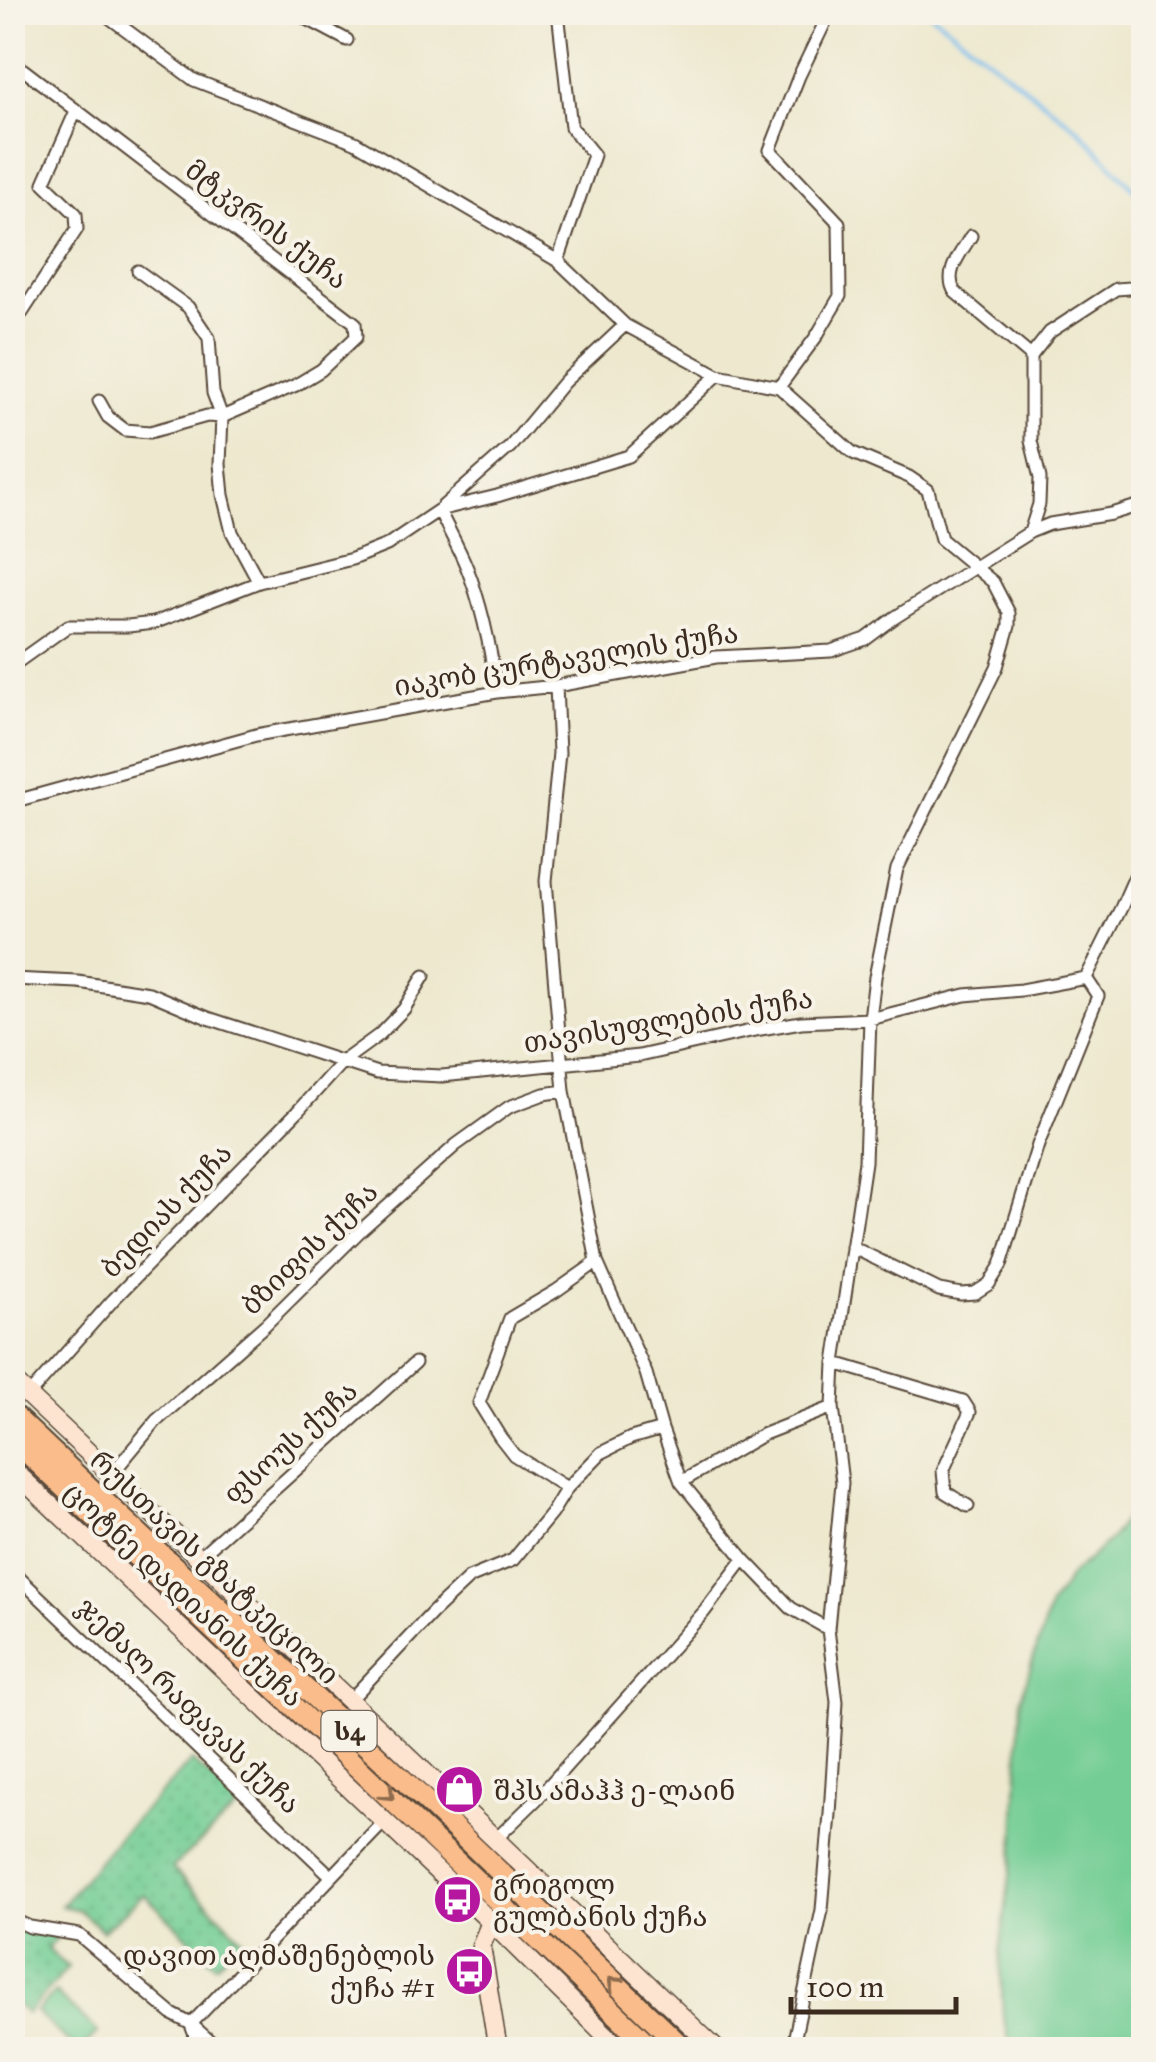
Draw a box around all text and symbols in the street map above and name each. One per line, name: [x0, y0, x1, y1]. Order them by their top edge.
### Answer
street label: მტკვრის ქუჩა: [179, 152, 355, 297]
street label: იაკობ ცურტაველის ქუჩა: [392, 615, 741, 704]
street label: თავისუფლების ქუჩა: [521, 980, 815, 1061]
street label: ბედიას ქუჩა: [93, 1136, 239, 1285]
street label: ბზიფის ქუჩა: [234, 1174, 385, 1322]
street label: ფსოუს ქუჩა: [216, 1373, 365, 1512]
street label: რუსთავის გზატკეცილი: [83, 1443, 347, 1692]
street label: ცოტნე დადიანის ქუჩა: [57, 1474, 311, 1714]
street label: ჯემალ რაფავას ქუჩა: [70, 1589, 308, 1821]
road number: ს4: [322, 1711, 376, 1751]
shop icon: შპს ამაჰჰ ე-ლაინ: [433, 1764, 485, 1816]
place label: შპს ამაჰჰ ე-ლაინ: [494, 1773, 735, 1808]
one-way arrow: [376, 1782, 394, 1800]
place label: გრიგოლ გულბანის ქუჩა: [493, 1867, 708, 1934]
bus stop icon: გრიგოლ გულბანის ქუჩა: [432, 1874, 484, 1926]
place label: დავით აღმაშენებლის ქუჩა #1: [123, 1938, 435, 2005]
bus stop icon: დავით აღმაშენებლის ქუჩა #1: [444, 1945, 496, 1997]
scale bar: [791, 1952, 956, 2014]
text: 100 m: [806, 1969, 884, 2005]
one-way arrow: [607, 1977, 625, 1995]

